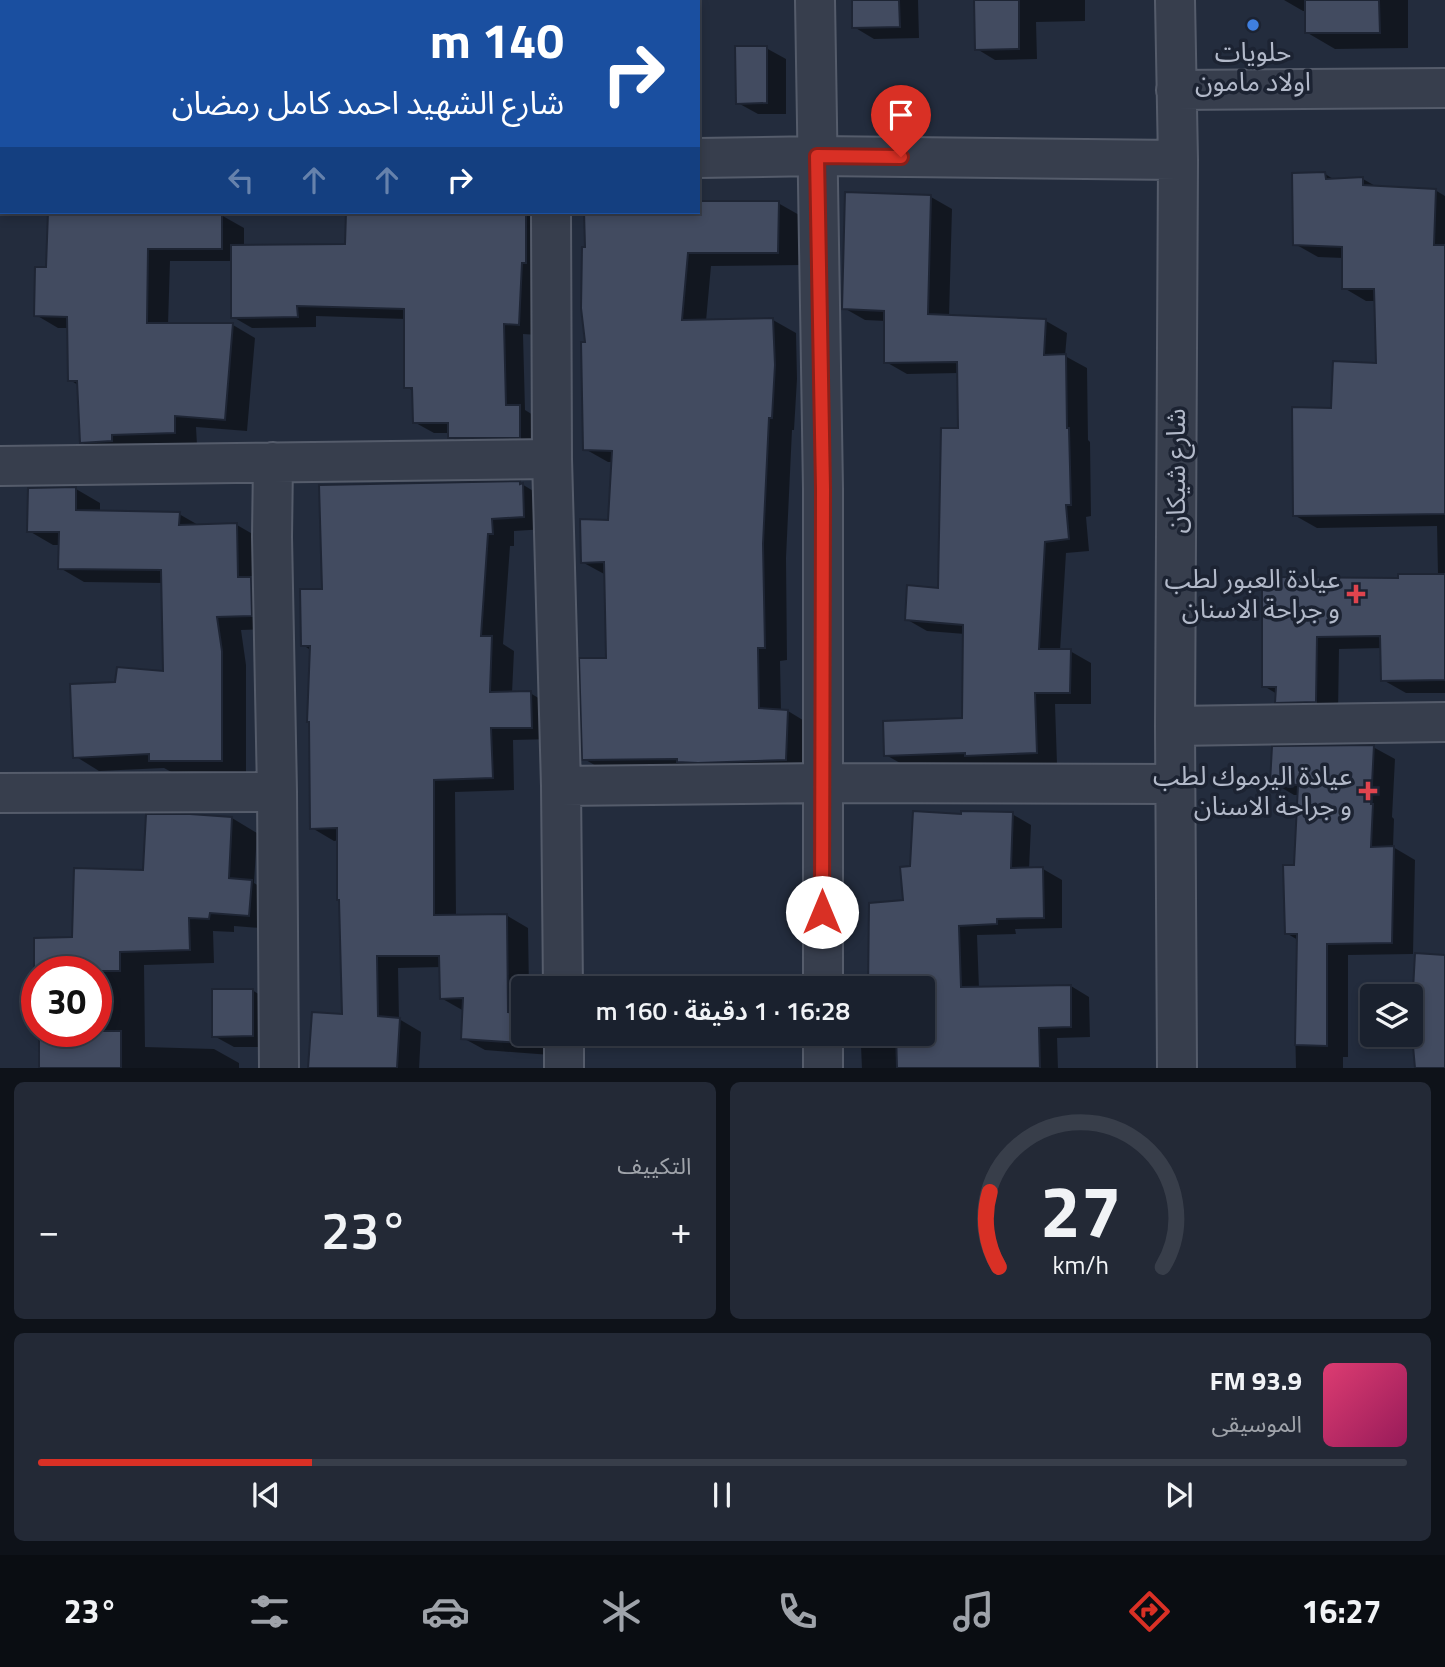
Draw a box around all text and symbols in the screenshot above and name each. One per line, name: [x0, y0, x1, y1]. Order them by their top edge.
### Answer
text: 140 m: [430, 2, 564, 77]
marker: حلويات اولاد مامون: [1245, 17, 1261, 33]
icon: right: [588, 28, 679, 119]
place label: حلويات اولاد مامون: [1195, 32, 1311, 101]
text: شارع الشهيد احمد كامل رمضان: [172, 78, 564, 126]
pin: [871, 85, 931, 157]
icon: arrive: [882, 96, 920, 134]
icon: left: [222, 161, 260, 199]
icon: ahead: [295, 161, 333, 199]
icon: ahead: [368, 161, 406, 199]
icon: right: [441, 161, 479, 199]
street label: شارع شيكان: [1156, 408, 1195, 534]
place label: عيادة العبور لطب و جراحة الاسنان: [1164, 559, 1340, 628]
marker: عيادة العبور لطب و جراحة الاسنان: [1346, 584, 1366, 604]
place label: عيادة اليرموك لطب و جراحة الاسنان: [1153, 756, 1352, 825]
marker: عيادة اليرموك لطب و جراحة الاسنان: [1358, 781, 1378, 801]
position arrow: [785, 875, 859, 949]
speed limit sign: 30: [21, 956, 112, 1047]
map controls: [1360, 984, 1423, 1047]
button: layers: [1360, 984, 1423, 1047]
text: 16:28 · 1 دقيقة · 160 m: [596, 991, 850, 1030]
text: التكييف: [617, 1148, 692, 1183]
text: 27: [1039, 1155, 1121, 1265]
text: 23°: [321, 1190, 408, 1269]
text: −: [38, 1201, 59, 1259]
text: +: [670, 1201, 692, 1259]
text: km/h: [1052, 1245, 1109, 1283]
text: 93.9 FM: [1210, 1361, 1302, 1400]
text: الموسيقى: [1211, 1406, 1302, 1441]
icon: previous: [247, 1476, 285, 1514]
icon: pause: [703, 1476, 741, 1514]
icon: next: [1160, 1476, 1198, 1514]
text: 23°: [64, 1587, 117, 1635]
icon: filters: [245, 1587, 294, 1636]
icon: car: [421, 1587, 470, 1636]
icon: climate: [597, 1587, 646, 1636]
icon: phone: [773, 1587, 822, 1636]
icon: music: [949, 1587, 998, 1636]
icon: directions: [1125, 1587, 1174, 1636]
text: 16:27: [1302, 1587, 1381, 1635]

